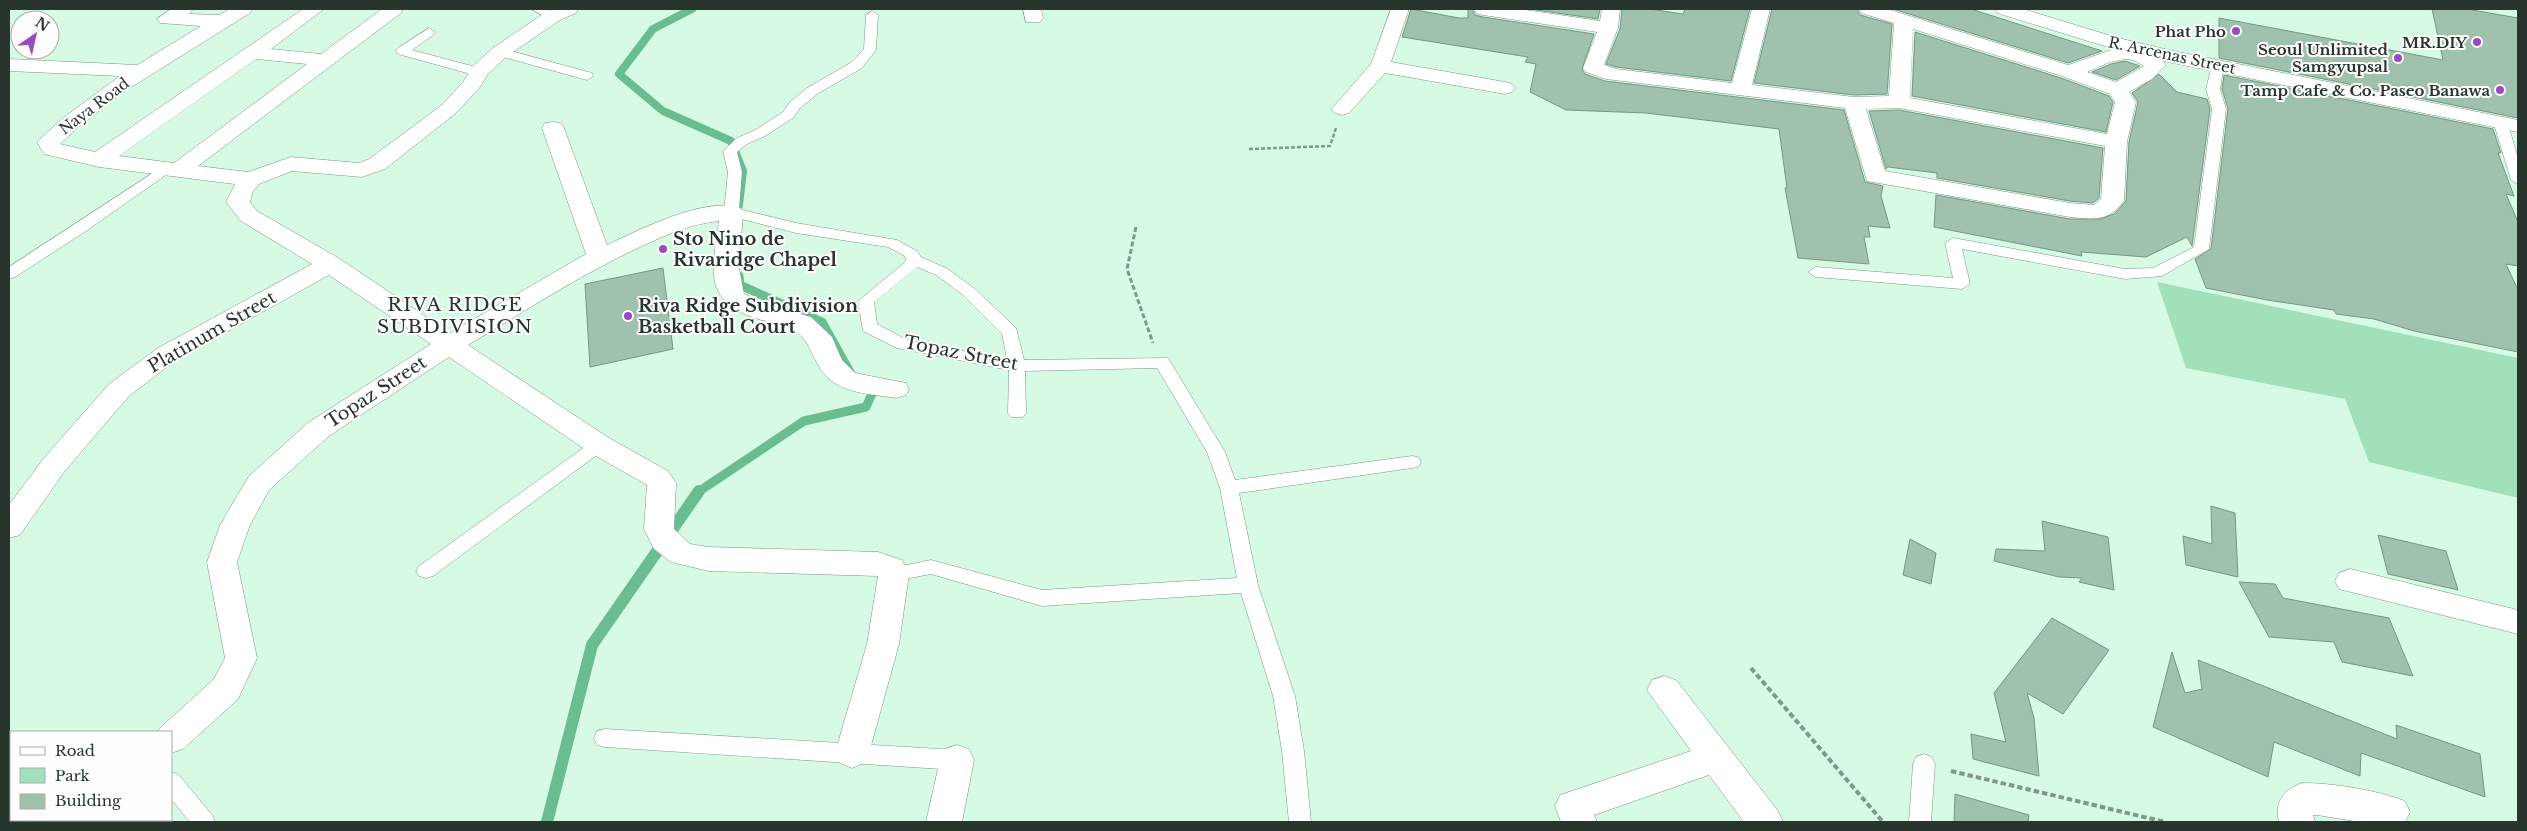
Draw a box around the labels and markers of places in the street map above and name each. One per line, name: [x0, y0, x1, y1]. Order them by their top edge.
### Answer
place label: Phat Pho: [2155, 22, 2226, 41]
marker: Phat Pho: [2230, 25, 2242, 37]
place label: MR.DIY: [2402, 33, 2468, 52]
marker: MR.DIY: [2471, 36, 2483, 48]
place label: Seoul Unlimited Samgyupsal: [2258, 40, 2389, 76]
marker: Seoul Unlimited Samgyupsal: [2392, 52, 2404, 64]
place label: Tamp Cafe & Co. Paseo Banawa: [2240, 81, 2490, 100]
marker: Tamp Cafe & Co. Paseo Banawa: [2494, 84, 2506, 96]
place label: Sto Nino de Rivaridge Chapel: [673, 228, 838, 271]
marker: Sto Nino de Rivaridge Chapel: [657, 243, 669, 255]
place label: Riva Ridge Subdivision Basketball Court: [638, 295, 858, 338]
marker: Riva Ridge Subdivision Basketball Court: [622, 310, 634, 322]

